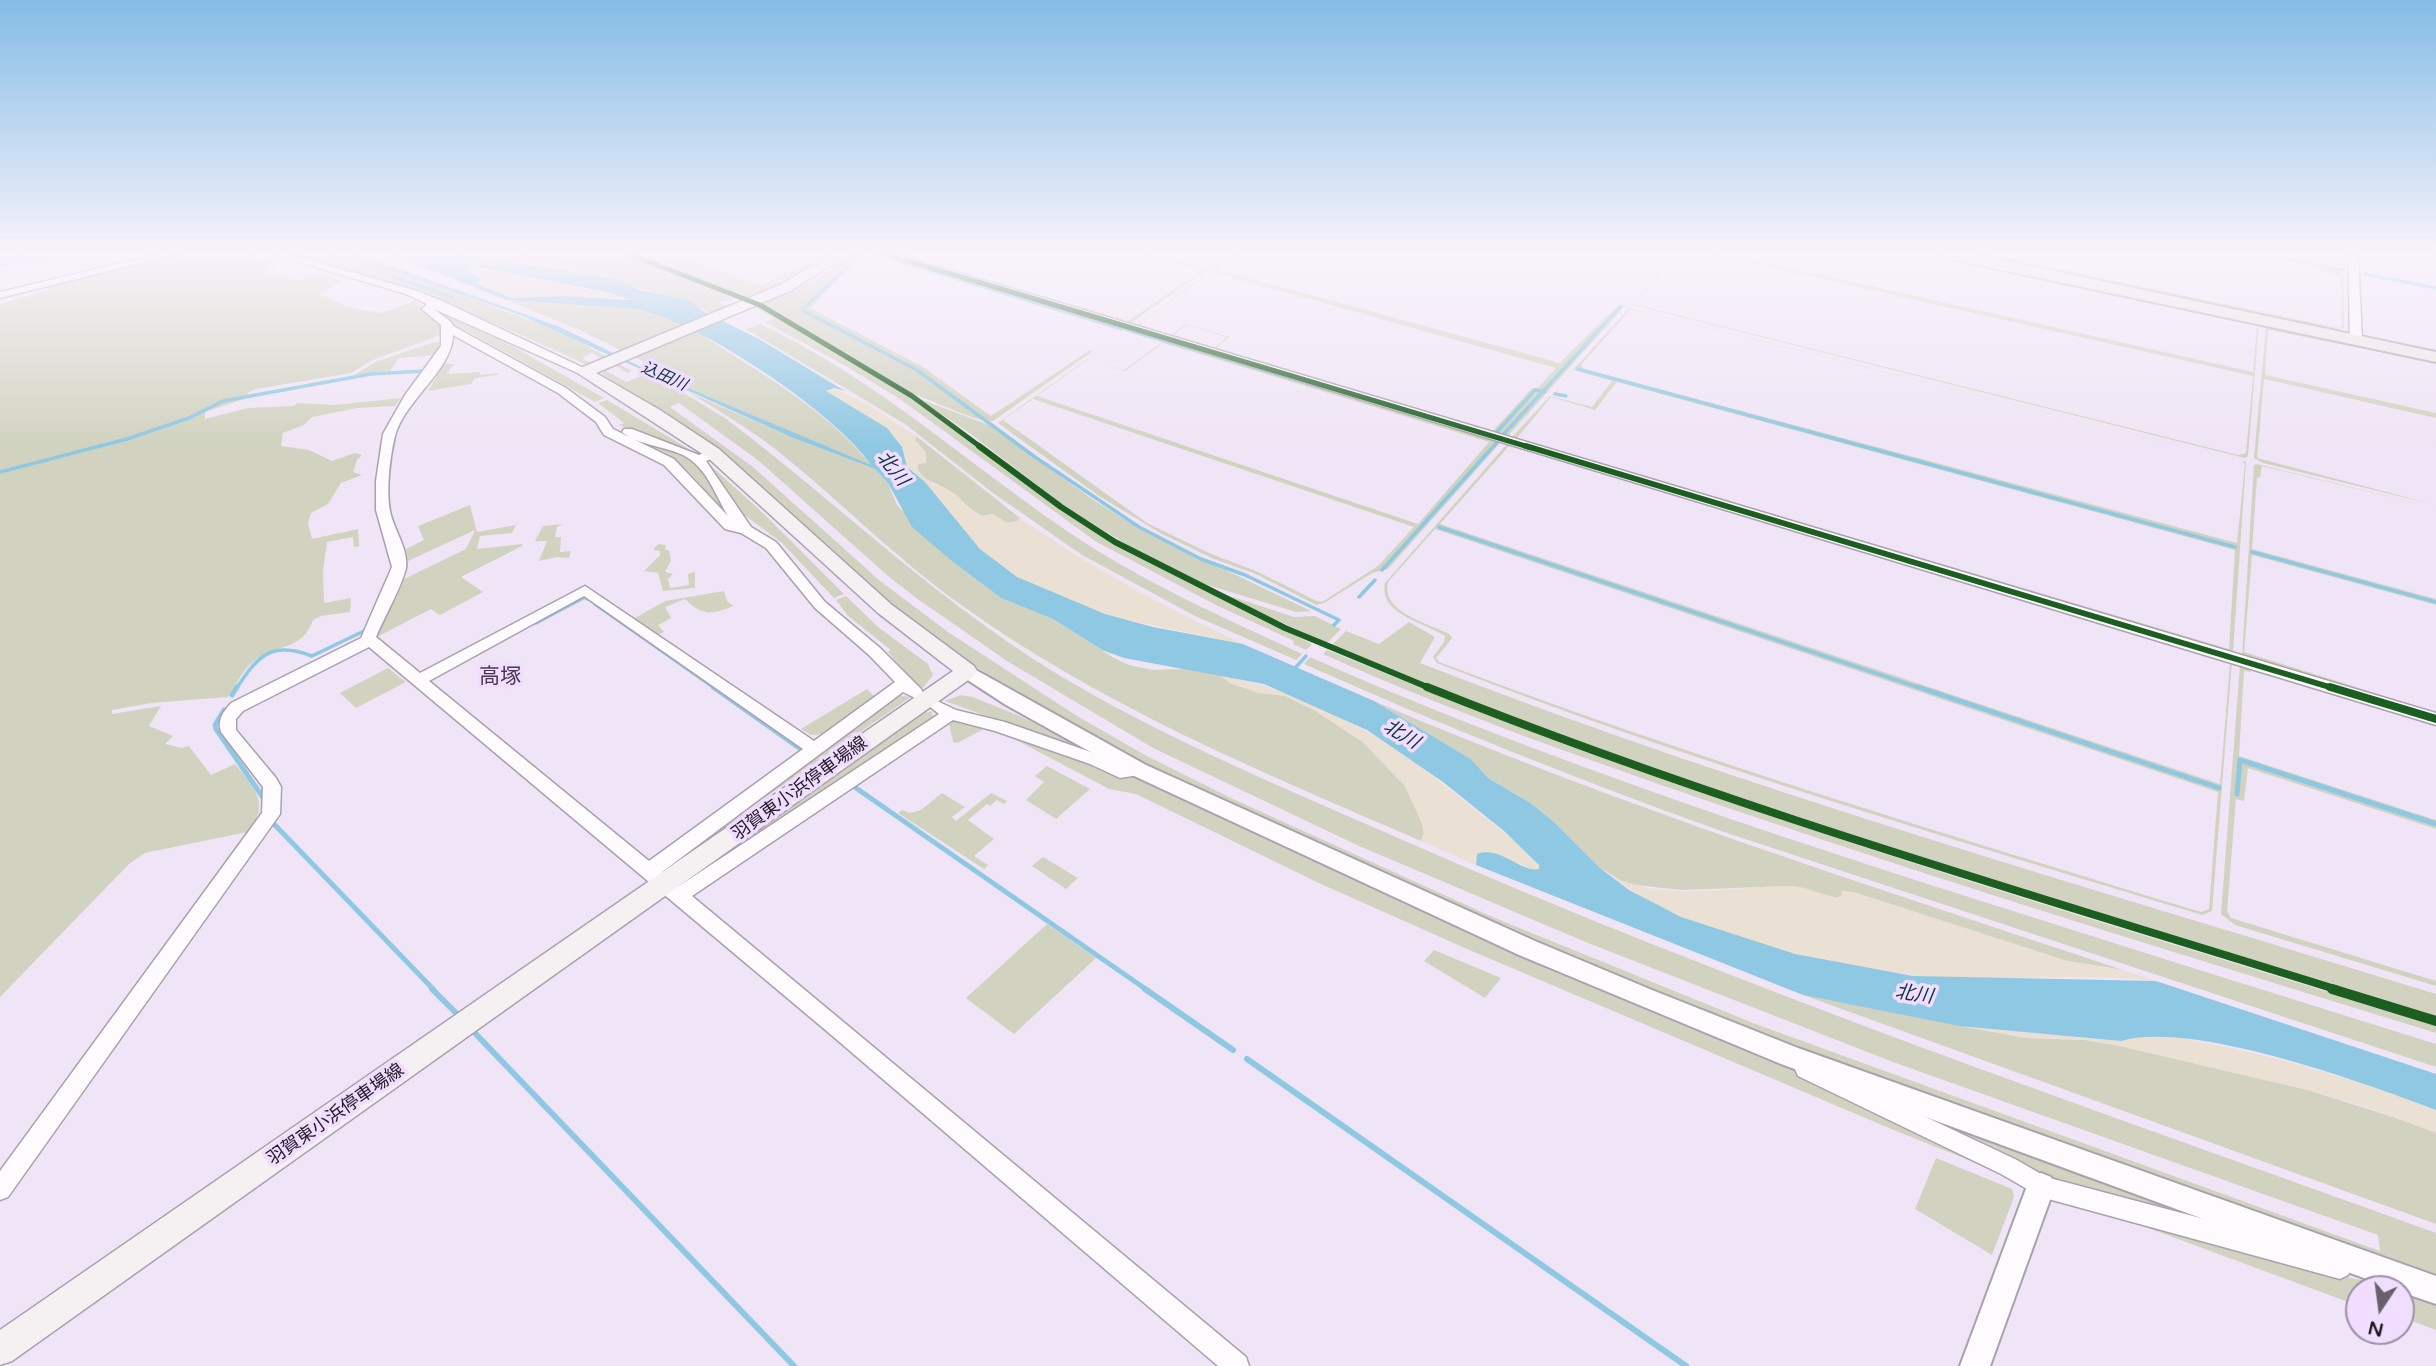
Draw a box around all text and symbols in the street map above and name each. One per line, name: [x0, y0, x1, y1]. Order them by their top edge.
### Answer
water label: 込田川: [638, 358, 690, 396]
water label: 北川: [871, 447, 913, 491]
district label: 高塚: [479, 664, 521, 690]
water label: 北川: [1379, 715, 1423, 755]
street label: 羽賀東小浜停車場線: [728, 733, 872, 845]
water label: 北川: [1894, 981, 1934, 1009]
street label: 羽賀東小浜停車場線: [263, 1060, 409, 1170]
north arrow: [2345, 1275, 2415, 1345]
text: N: [2366, 1316, 2386, 1341]

